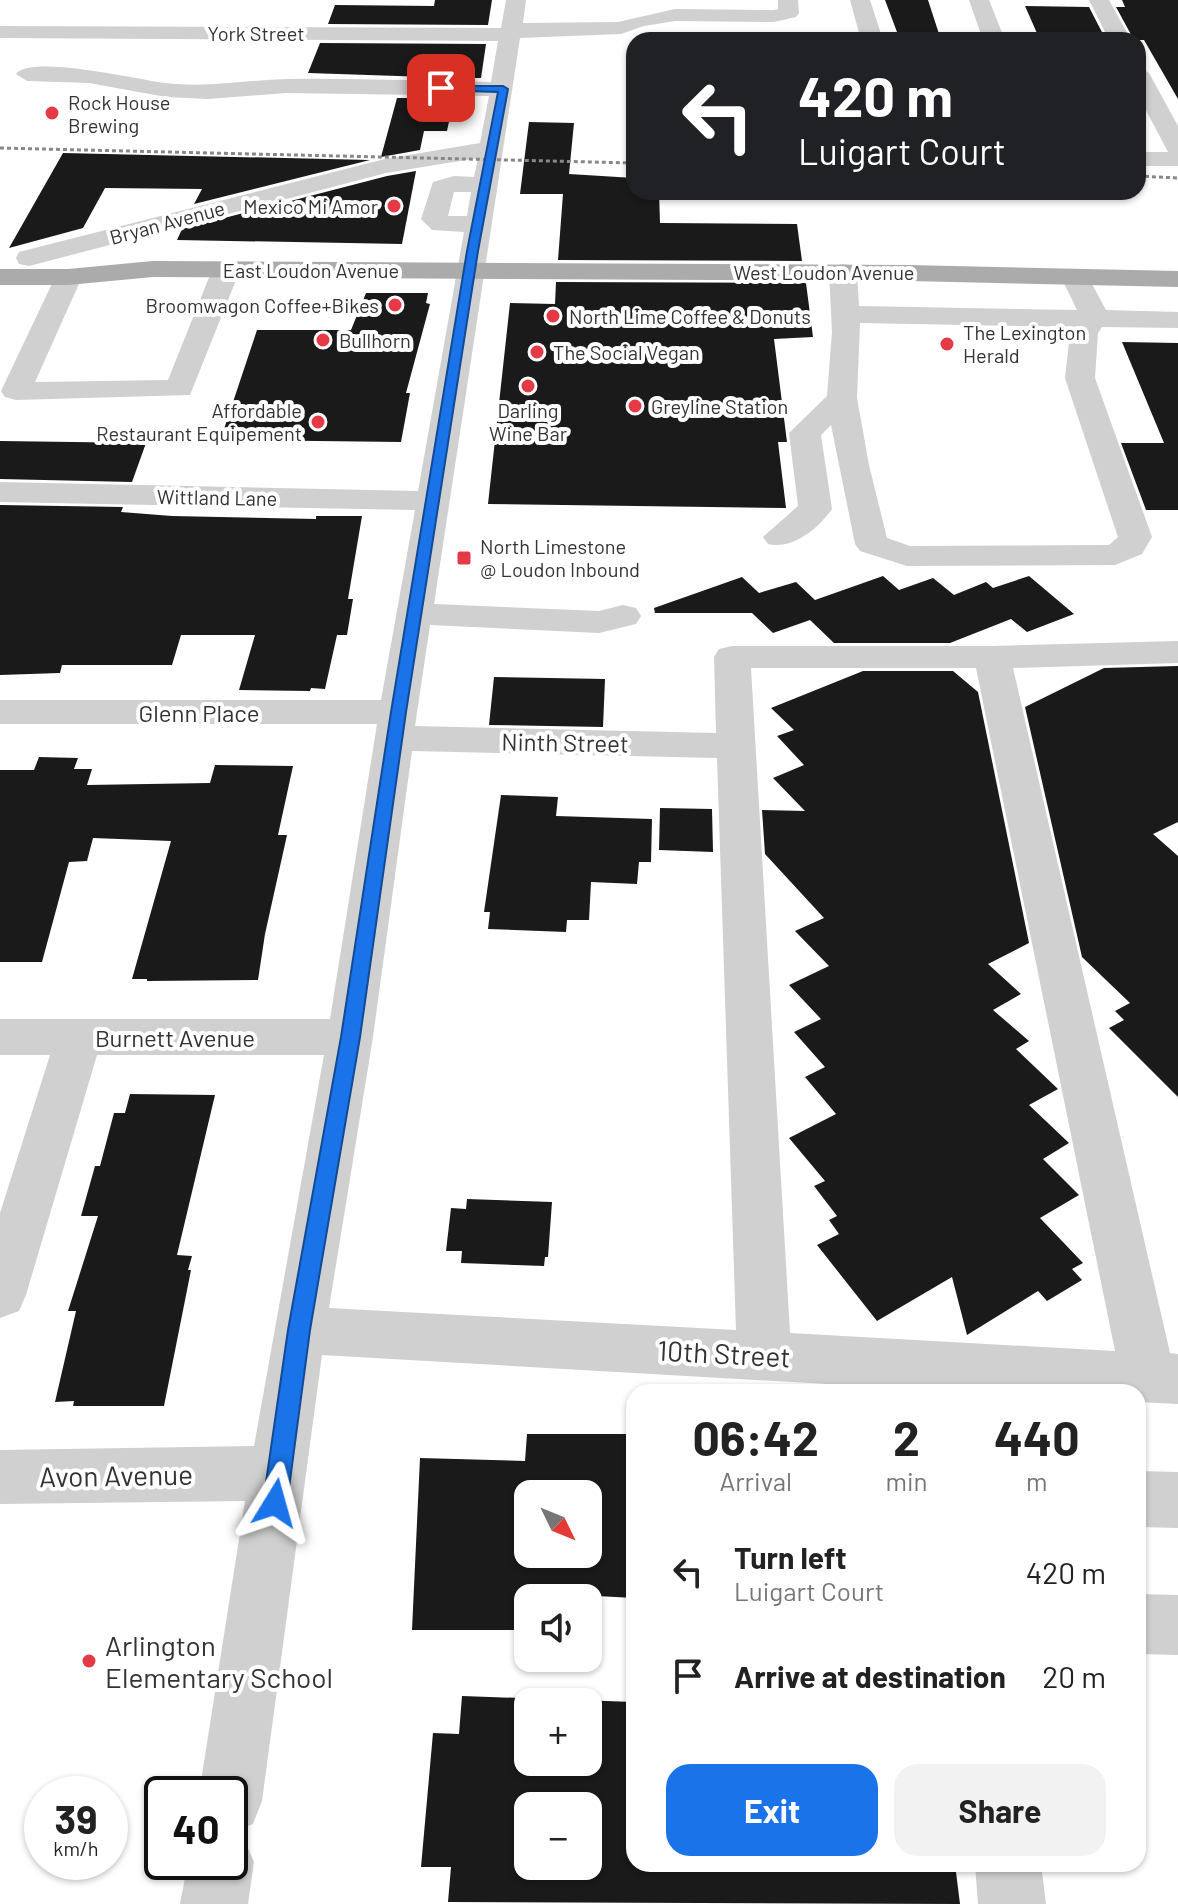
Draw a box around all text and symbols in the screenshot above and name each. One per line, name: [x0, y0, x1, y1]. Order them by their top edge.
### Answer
street label: York Street: [208, 21, 304, 45]
pin: [407, 54, 475, 122]
text: 420 m: [798, 61, 953, 128]
icon: left: [666, 64, 770, 168]
icon: arrive: [419, 66, 463, 110]
place label: Rock House Brewing: [68, 90, 170, 137]
marker: Rock House Brewing: [43, 104, 61, 122]
text: Luigart Court: [798, 129, 1006, 172]
place label: Mexico Mi Amor: [243, 194, 378, 218]
street label: Bryan Avenue: [107, 195, 227, 249]
marker: Mexico Mi Amor: [385, 197, 403, 215]
street label: East Loudon Avenue: [223, 258, 399, 282]
street label: West Loudon Avenue: [733, 260, 915, 284]
place label: Broomwagon Coffee+Bikes: [145, 293, 379, 317]
marker: Broomwagon Coffee+Bikes: [386, 296, 404, 314]
place label: North Lime Coffee & Donuts: [569, 304, 811, 328]
marker: North Lime Coffee & Donuts: [544, 307, 562, 325]
place label: The Lexington Herald: [963, 320, 1086, 367]
place label: Bullhorn: [339, 328, 411, 352]
marker: Bullhorn: [314, 331, 332, 349]
marker: The Lexington Herald: [938, 335, 956, 353]
place label: The Social Vegan: [553, 340, 700, 364]
marker: The Social Vegan: [528, 343, 546, 361]
marker: Darling Wine Bar: [519, 377, 537, 395]
place label: Greyline Station: [651, 394, 788, 418]
marker: Greyline Station: [626, 397, 644, 415]
place label: Affordable Restaurant Equipement: [96, 398, 302, 445]
place label: Darling Wine Bar: [489, 398, 567, 445]
marker: Affordable Restaurant Equipement: [309, 413, 327, 431]
street label: Wittland Lane: [157, 484, 277, 510]
place label: North Limestone @ Loudon Inbound: [480, 534, 640, 581]
marker: North Limestone @ Loudon Inbound: [455, 549, 473, 567]
street label: Glenn Place: [139, 698, 259, 727]
street label: Ninth Street: [501, 726, 629, 758]
street label: Burnett Avenue: [95, 1023, 255, 1052]
street label: 10th Street: [657, 1333, 791, 1373]
text: 06:42: [692, 1408, 819, 1466]
text: 2: [893, 1408, 920, 1466]
text: 440: [994, 1408, 1080, 1466]
street label: Avon Avenue: [39, 1457, 193, 1493]
position arrow: [233, 1461, 317, 1545]
text: Arrival: [719, 1465, 792, 1496]
text: min: [885, 1465, 928, 1496]
text: m: [1026, 1465, 1048, 1496]
north arrow: [514, 1480, 602, 1568]
map controls: [514, 1480, 602, 1880]
text: Turn left: [734, 1539, 847, 1575]
icon: left: [666, 1550, 710, 1594]
text: 420 m: [1026, 1554, 1106, 1590]
text: Luigart Court: [734, 1575, 884, 1606]
button: sound: [514, 1584, 602, 1672]
place label: Arlington Elementary School: [105, 1628, 333, 1694]
marker: Arlington Elementary School: [80, 1652, 98, 1670]
icon: arrive: [666, 1654, 710, 1698]
text: Arrive at destination: [734, 1658, 1006, 1694]
text: 20 m: [1042, 1658, 1106, 1694]
button: +: [514, 1688, 602, 1776]
button: Exit: [666, 1764, 878, 1856]
button: Share: [894, 1764, 1106, 1856]
speed limit sign: 40: [144, 1776, 248, 1880]
button: −: [514, 1792, 602, 1880]
text: 39: [55, 1794, 97, 1842]
text: km/h: [53, 1836, 99, 1860]

